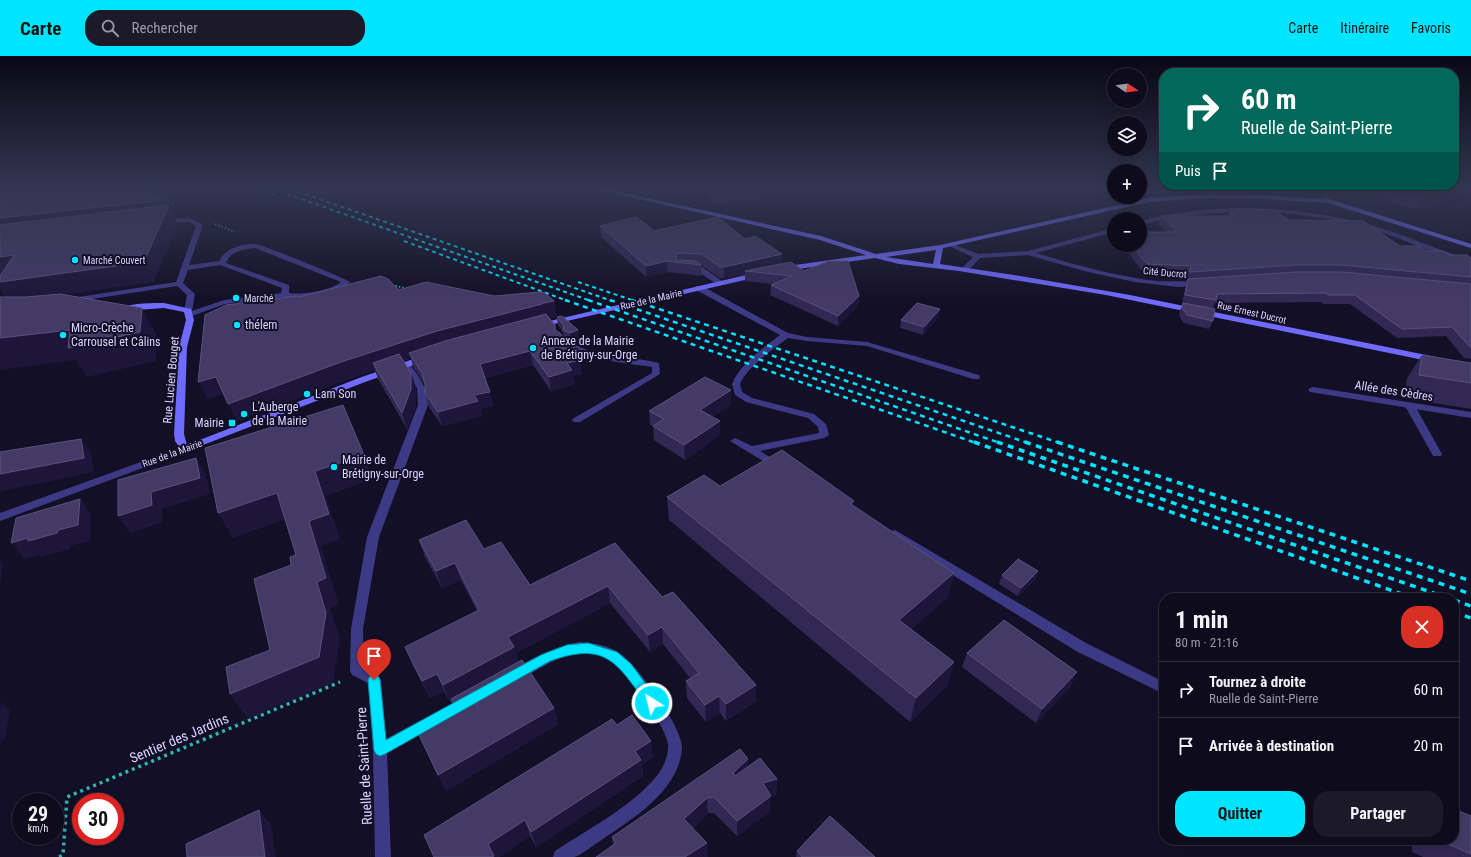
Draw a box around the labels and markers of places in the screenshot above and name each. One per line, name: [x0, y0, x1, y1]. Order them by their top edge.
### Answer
marker: Marché Couvert: [70, 255, 80, 265]
place label: Marché Couvert: [83, 255, 145, 266]
marker: Marché: [231, 293, 241, 303]
place label: Marché: [244, 293, 274, 304]
place label: thélem: [245, 318, 277, 332]
marker: thélem: [232, 320, 242, 330]
place label: Micro-Crèche Carrousel et Câlins: [71, 321, 160, 349]
marker: Micro-Crèche Carrousel et Câlins: [58, 330, 68, 340]
place label: Annexe de la Mairie de Brétigny-sur-Orge: [541, 334, 638, 362]
marker: Annexe de la Mairie de Brétigny-sur-Orge: [528, 343, 538, 353]
place label: Lam Son: [315, 387, 356, 401]
marker: Lam Son: [302, 389, 312, 399]
place label: L'Auberge de la Mairie: [252, 400, 308, 428]
marker: L'Auberge de la Mairie: [239, 409, 249, 419]
place label: Mairie: [194, 416, 224, 430]
marker: Mairie: [227, 418, 237, 428]
place label: Mairie de Brétigny-sur-Orge: [342, 453, 424, 481]
marker: Mairie de Brétigny-sur-Orge: [329, 462, 339, 472]
pin: [357, 639, 391, 680]

